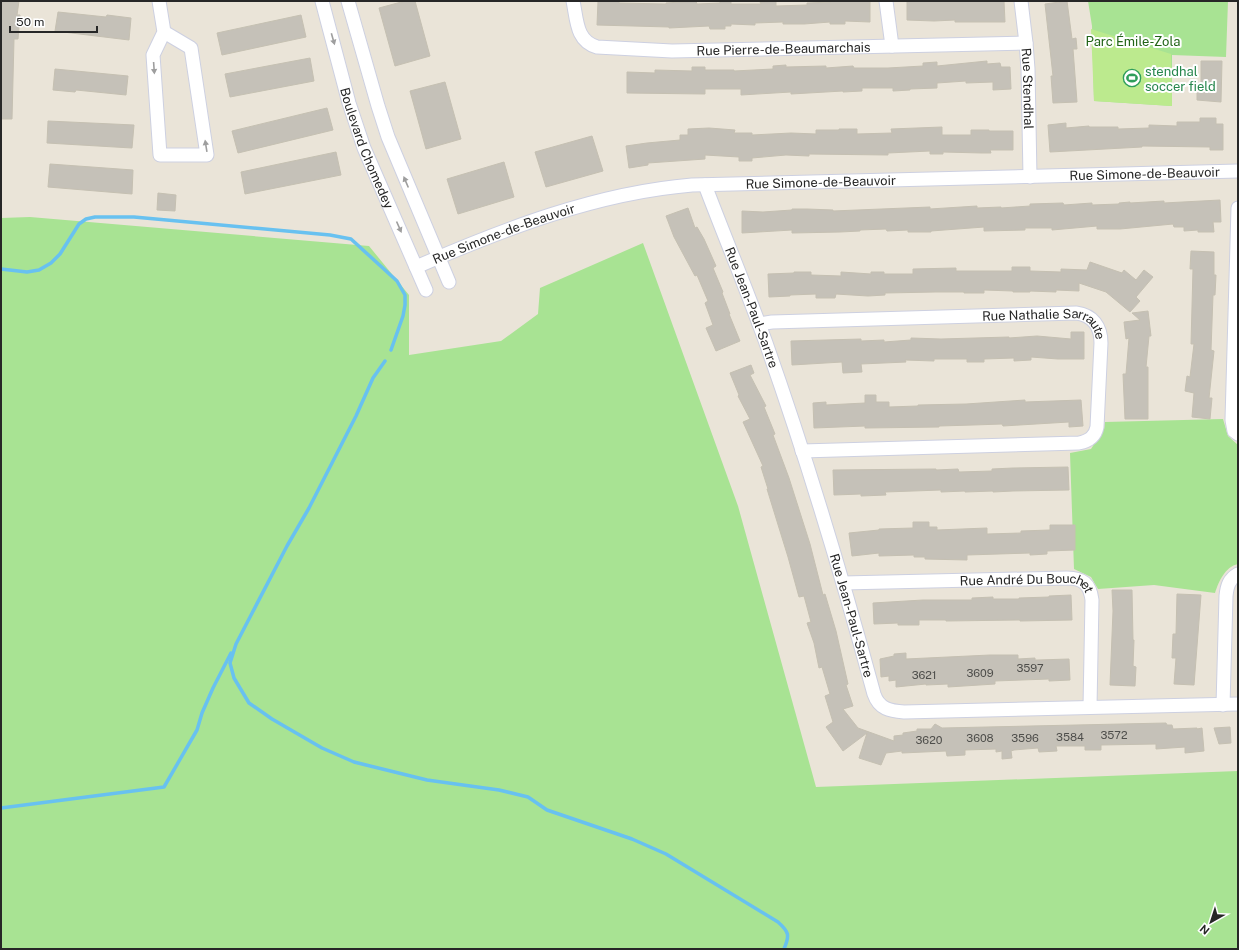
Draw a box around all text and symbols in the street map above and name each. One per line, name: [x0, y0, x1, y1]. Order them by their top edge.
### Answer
scale bar: [10, 8, 97, 34]
text: 50 m: [16, 15, 44, 29]
one-way arrow: [330, 33, 336, 45]
park label: Parc Émile-Zola: [1085, 33, 1181, 49]
street label: Rue Pierre-de-Beaumarchais: [696, 40, 871, 58]
street label: Rue Stendhal: [1018, 47, 1036, 130]
one-way arrow: [150, 62, 157, 74]
place label: stendhal soccer field: [1145, 64, 1216, 94]
sports icon: stendhal soccer field: [1122, 68, 1142, 88]
street label: Boulevard Chomedey: [337, 86, 397, 211]
one-way arrow: [203, 140, 209, 152]
street label: Rue Simone-de-Beauvoir: [1069, 164, 1220, 183]
street label: Rue Simone-de-Beauvoir: [745, 173, 896, 192]
one-way arrow: [403, 176, 409, 187]
street label: Rue Simone-de-Beauvoir: [430, 201, 577, 267]
one-way arrow: [396, 221, 402, 232]
street label: Rue Jean-Paul-Sartre: [722, 245, 781, 370]
street label: Rue Nathalie Sarraute: [982, 306, 1108, 341]
street label: Rue Jean-Paul-Sartre: [827, 552, 876, 679]
street label: Rue André Du Bouchet: [959, 571, 1097, 595]
house number: 3597: [1016, 662, 1044, 674]
house number: 3609: [966, 667, 994, 679]
house number: 3621: [912, 669, 936, 681]
house number: 3572: [1100, 729, 1128, 741]
house number: 3584: [1056, 731, 1084, 743]
house number: 3608: [966, 732, 994, 744]
house number: 3596: [1011, 732, 1039, 744]
house number: 3620: [916, 734, 943, 746]
north arrow: [1191, 902, 1231, 942]
text: N: [1198, 922, 1212, 937]

